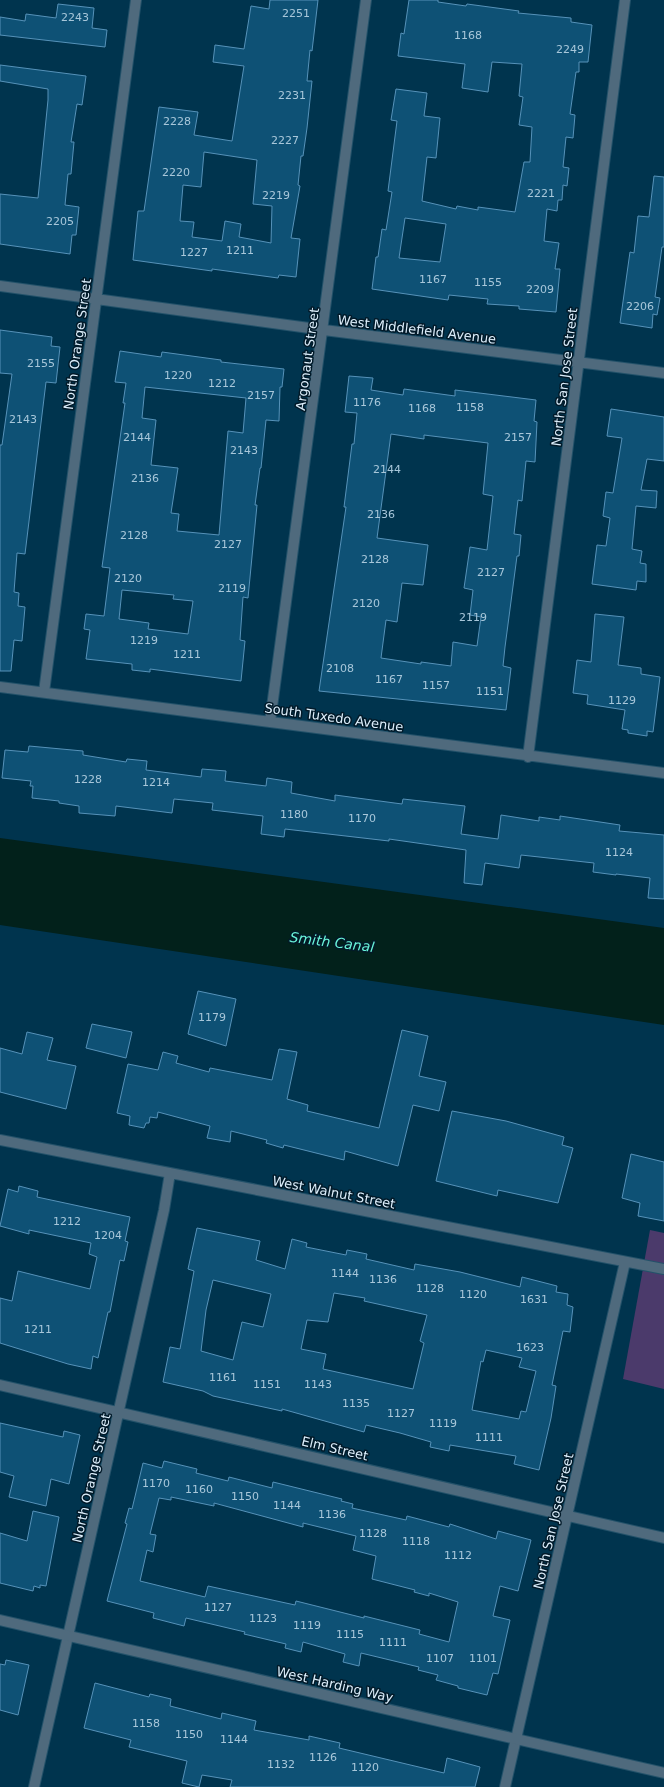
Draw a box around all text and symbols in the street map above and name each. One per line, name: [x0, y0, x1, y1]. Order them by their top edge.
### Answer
house number: 2251: [282, 7, 310, 20]
house number: 2243: [61, 11, 89, 24]
house number: 1168: [454, 29, 482, 42]
house number: 2249: [556, 43, 584, 56]
house number: 2231: [278, 89, 306, 102]
house number: 2228: [163, 115, 191, 128]
house number: 2227: [271, 134, 299, 147]
house number: 2220: [162, 166, 190, 179]
house number: 2221: [527, 187, 555, 200]
house number: 2219: [262, 189, 290, 202]
house number: 2205: [46, 215, 74, 228]
house number: 1211: [226, 244, 254, 257]
house number: 1227: [180, 246, 208, 259]
house number: 1167: [419, 273, 447, 286]
house number: 1155: [474, 276, 502, 289]
street label: North Orange Street: [61, 278, 94, 411]
house number: 2209: [526, 283, 554, 296]
house number: 2206: [626, 300, 654, 313]
street label: Argonaut Street: [293, 307, 322, 411]
street label: North San Jose Street: [549, 307, 580, 447]
street label: West Middlefield Avenue: [337, 312, 497, 347]
house number: 2155: [27, 357, 55, 370]
house number: 1220: [164, 369, 192, 382]
house number: 1212: [208, 377, 236, 390]
house number: 2157: [247, 389, 275, 402]
house number: 1176: [353, 396, 381, 409]
house number: 1158: [456, 401, 484, 414]
house number: 1168: [408, 402, 436, 415]
house number: 2143: [9, 413, 37, 426]
house number: 2144: [123, 431, 151, 444]
house number: 2157: [504, 431, 532, 444]
house number: 2143: [230, 444, 258, 457]
house number: 2144: [373, 463, 401, 476]
house number: 2136: [131, 472, 159, 485]
house number: 2136: [367, 508, 395, 521]
house number: 2128: [120, 529, 148, 542]
house number: 2127: [214, 538, 242, 551]
house number: 2128: [361, 553, 389, 566]
house number: 2127: [477, 566, 505, 579]
house number: 2120: [114, 572, 142, 585]
house number: 2119: [218, 582, 246, 595]
house number: 2120: [352, 597, 380, 610]
house number: 2119: [459, 611, 487, 624]
house number: 1219: [130, 634, 158, 647]
house number: 1211: [173, 648, 201, 661]
house number: 2108: [326, 662, 354, 675]
house number: 1167: [375, 673, 403, 686]
house number: 1157: [422, 679, 450, 692]
house number: 1151: [476, 685, 504, 698]
house number: 1129: [608, 694, 636, 707]
street label: South Tuxedo Avenue: [264, 700, 404, 735]
house number: 1228: [74, 773, 102, 786]
house number: 1214: [142, 776, 170, 789]
house number: 1180: [280, 808, 308, 821]
house number: 1170: [348, 812, 376, 825]
house number: 1124: [605, 846, 633, 859]
water label: Smith Canal: [289, 929, 375, 955]
house number: 1179: [198, 1011, 226, 1024]
street label: West Walnut Street: [271, 1173, 397, 1212]
house number: 1212: [53, 1215, 81, 1228]
house number: 1204: [94, 1229, 122, 1242]
house number: 1144: [331, 1267, 359, 1280]
house number: 1136: [369, 1273, 397, 1286]
house number: 1128: [416, 1282, 444, 1295]
house number: 1120: [459, 1288, 487, 1301]
house number: 1631: [520, 1293, 548, 1306]
house number: 1211: [24, 1323, 52, 1336]
house number: 1623: [516, 1341, 544, 1354]
house number: 1161: [209, 1371, 237, 1384]
house number: 1151: [253, 1378, 281, 1391]
house number: 1143: [304, 1378, 332, 1391]
house number: 1135: [342, 1397, 370, 1410]
house number: 1127: [387, 1407, 415, 1420]
street label: North Orange Street: [69, 1412, 114, 1544]
house number: 1119: [429, 1417, 457, 1430]
house number: 1111: [475, 1431, 503, 1444]
street label: Elm Street: [300, 1434, 370, 1463]
street label: North San Jose Street: [531, 1452, 576, 1591]
house number: 1170: [142, 1477, 170, 1490]
house number: 1160: [185, 1483, 213, 1496]
house number: 1150: [231, 1490, 259, 1503]
house number: 1144: [273, 1499, 301, 1512]
house number: 1136: [318, 1508, 346, 1521]
house number: 1128: [359, 1527, 387, 1540]
house number: 1118: [402, 1535, 430, 1548]
house number: 1112: [444, 1549, 472, 1562]
house number: 1127: [204, 1601, 232, 1614]
house number: 1123: [249, 1612, 277, 1625]
house number: 1119: [293, 1619, 321, 1632]
house number: 1115: [336, 1628, 364, 1641]
house number: 1111: [379, 1636, 407, 1649]
house number: 1107: [426, 1652, 454, 1665]
house number: 1101: [469, 1652, 497, 1665]
street label: West Harding Way: [275, 1664, 395, 1705]
house number: 1158: [132, 1717, 160, 1730]
house number: 1150: [175, 1728, 203, 1741]
house number: 1144: [220, 1733, 248, 1746]
house number: 1126: [309, 1751, 337, 1764]
house number: 1132: [267, 1758, 295, 1771]
house number: 1120: [351, 1761, 379, 1774]

